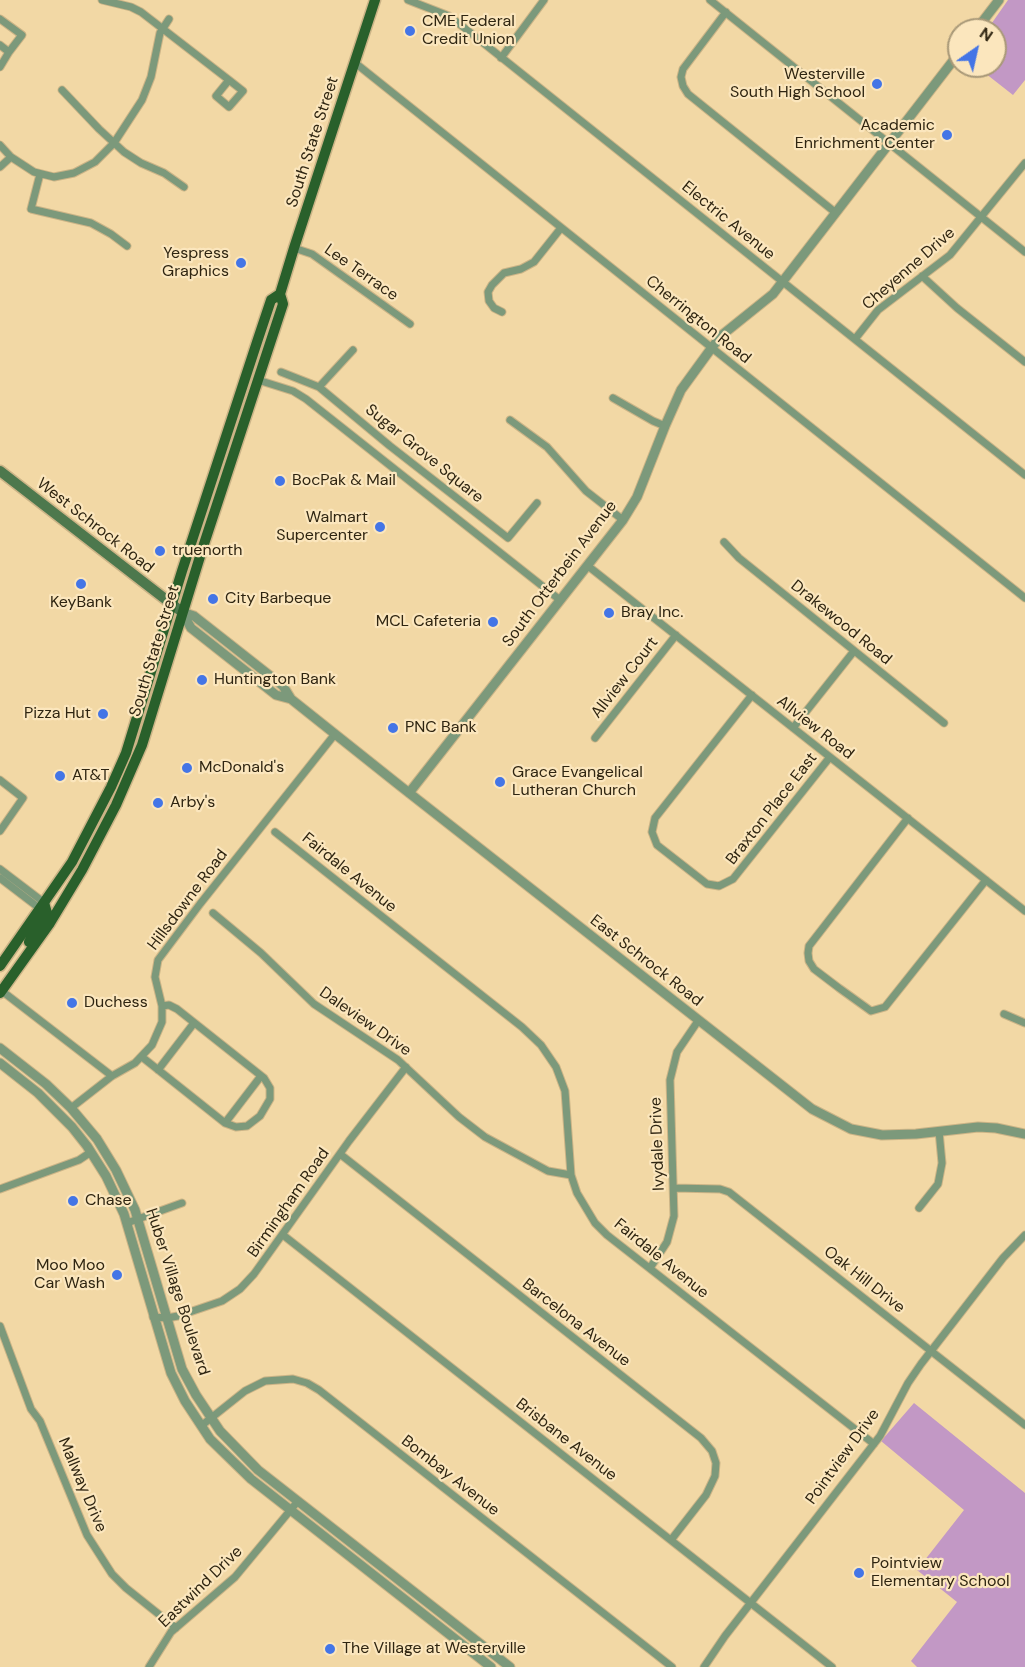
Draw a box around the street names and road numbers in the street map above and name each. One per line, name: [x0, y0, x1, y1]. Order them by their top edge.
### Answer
street label: South State Street: [283, 74, 343, 210]
street label: Electric Avenue: [677, 178, 779, 264]
street label: Cheyenne Drive: [859, 224, 959, 314]
street label: Lee Terrace: [320, 240, 402, 306]
street label: Cherrington Road: [642, 272, 754, 368]
street label: Sugar Grove Square: [361, 400, 487, 508]
street label: West Schrock Road: [33, 474, 157, 578]
street label: South Otterbein Avenue: [499, 497, 621, 651]
street label: Drakewood Road: [787, 576, 895, 670]
street label: South State Street: [126, 583, 184, 719]
street label: Allview Court: [587, 634, 663, 722]
street label: Allview Road: [773, 692, 857, 764]
street label: Braxton Place East: [722, 749, 822, 869]
street label: Fairdale Avenue: [298, 829, 400, 917]
street label: Hillsdowne Road: [144, 846, 232, 954]
street label: East Schrock Road: [586, 911, 706, 1011]
street label: Daleview Drive: [315, 983, 415, 1061]
street label: Ivydale Drive: [647, 1097, 669, 1191]
street label: Birmingham Road: [244, 1145, 334, 1261]
street label: Huber Village Boulevard: [141, 1206, 213, 1378]
street label: Fairdale Avenue: [610, 1215, 712, 1303]
street label: Oak Hill Drive: [820, 1242, 908, 1318]
street label: Barcelona Avenue: [518, 1275, 634, 1371]
street label: Brisbane Avenue: [512, 1395, 620, 1485]
street label: Pointview Drive: [802, 1406, 884, 1508]
street label: Bombay Avenue: [397, 1432, 503, 1520]
street label: Mallway Drive: [53, 1435, 111, 1535]
street label: Eastwind Drive: [155, 1542, 247, 1632]

